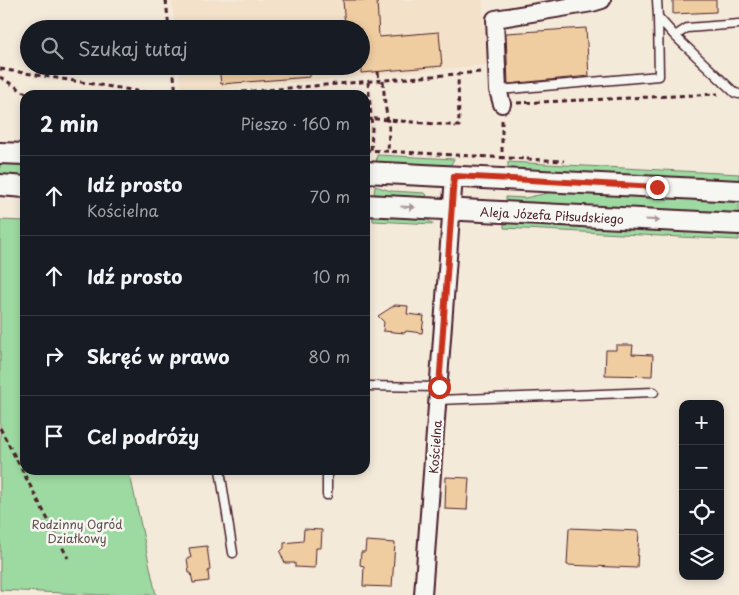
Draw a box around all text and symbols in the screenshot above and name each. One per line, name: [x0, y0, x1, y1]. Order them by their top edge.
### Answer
search box: [20, 20, 370, 75]
icon: search: [38, 34, 66, 62]
text: Szukaj tutaj: [78, 34, 188, 62]
text: 2 min: [40, 107, 99, 139]
text: Pieszo · 160 m: [241, 111, 350, 135]
text: Idź prosto: [87, 170, 183, 198]
route end: [646, 176, 669, 199]
icon: ahead: [40, 182, 68, 210]
text: 70 m: [310, 184, 350, 208]
text: Kościelna: [87, 198, 158, 222]
street label: Aleja Józefa Piłsudskiego: [480, 202, 625, 228]
one-way arrow: [401, 203, 417, 211]
one-way arrow: [645, 216, 661, 224]
icon: ahead: [40, 262, 68, 290]
text: Idź prosto: [87, 262, 183, 290]
text: 10 m: [313, 264, 350, 288]
icon: right: [40, 342, 68, 370]
text: Skręć w prawo: [87, 342, 230, 370]
text: 80 m: [308, 344, 350, 368]
route start: [428, 376, 451, 399]
map controls: [679, 400, 724, 580]
button: +: [679, 400, 724, 445]
street label: Kościelna: [424, 419, 446, 474]
icon: arrive: [40, 422, 68, 450]
text: Cel podróży: [87, 422, 199, 450]
button: −: [679, 445, 724, 490]
button: locate: [679, 490, 724, 535]
park label: Rodzinny Ogród Działkowy: [31, 515, 123, 547]
button: layers: [679, 535, 724, 580]

